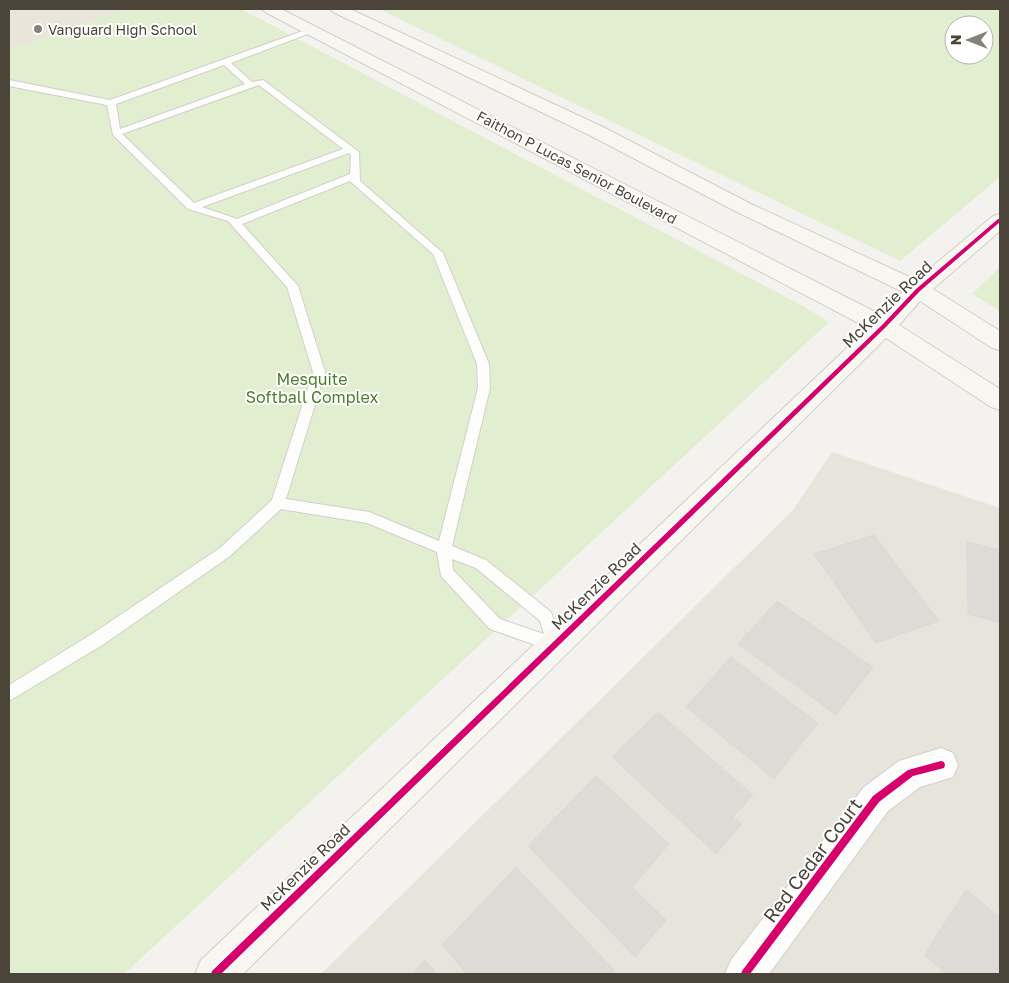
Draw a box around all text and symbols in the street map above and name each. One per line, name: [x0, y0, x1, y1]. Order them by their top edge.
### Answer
north arrow: [944, 15, 994, 65]
place label: Vanguard High School: [48, 21, 197, 38]
marker: Vanguard High School: [32, 23, 44, 35]
text: N: [947, 35, 964, 45]
street label: Faithon P Lucas Senior Boulevard: [474, 107, 680, 227]
street label: McKenzie Road: [838, 256, 936, 352]
park label: Mesquite Softball Complex: [246, 369, 378, 407]
street label: McKenzie Road: [547, 538, 645, 634]
street label: Red Cedar Court: [758, 793, 866, 927]
street label: McKenzie Road: [256, 819, 354, 915]

